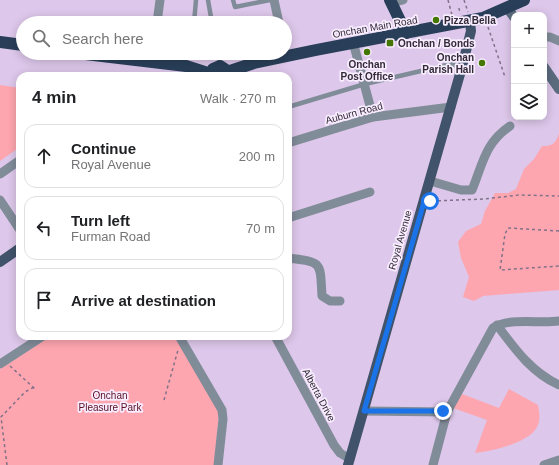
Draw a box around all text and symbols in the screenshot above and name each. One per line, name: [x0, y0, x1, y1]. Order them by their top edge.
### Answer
map controls: [511, 12, 547, 120]
button: +: [511, 12, 547, 48]
street label: Onchan Main Road: [332, 14, 418, 40]
marker: Pizza Bella: [431, 15, 441, 25]
place label: Pizza Bella: [444, 15, 496, 26]
search box: [16, 16, 292, 60]
icon: search: [30, 27, 52, 49]
text: Search here: [62, 30, 144, 47]
marker: Onchan / Bonds: [385, 38, 395, 48]
place label: Onchan / Bonds: [398, 38, 475, 49]
marker: Onchan Post Office: [362, 47, 372, 57]
button: −: [511, 48, 547, 84]
place label: Onchan Parish Hall: [422, 52, 474, 75]
marker: Onchan Parish Hall: [477, 58, 487, 68]
place label: Onchan Post Office: [341, 59, 394, 82]
button: layers: [511, 84, 547, 120]
text: 4 min: [32, 88, 76, 107]
text: Walk · 270 m: [200, 91, 276, 106]
street label: Auburn Road: [324, 100, 384, 126]
text: Continue: [71, 140, 136, 157]
icon: ahead: [33, 145, 55, 167]
text: 200 m: [239, 149, 275, 164]
text: Royal Avenue: [71, 157, 151, 172]
route start: [421, 192, 439, 210]
street label: Royal Avenue: [386, 208, 414, 271]
text: Turn left: [71, 212, 130, 229]
icon: left: [33, 217, 55, 239]
text: 70 m: [246, 221, 275, 236]
text: Furman Road: [71, 229, 150, 244]
icon: arrive: [33, 289, 55, 311]
text: Arrive at destination: [71, 292, 216, 309]
street label: Alberta Drive: [301, 367, 338, 423]
park label: Onchan Pleasure Park: [79, 390, 142, 413]
route end: [434, 402, 452, 420]

